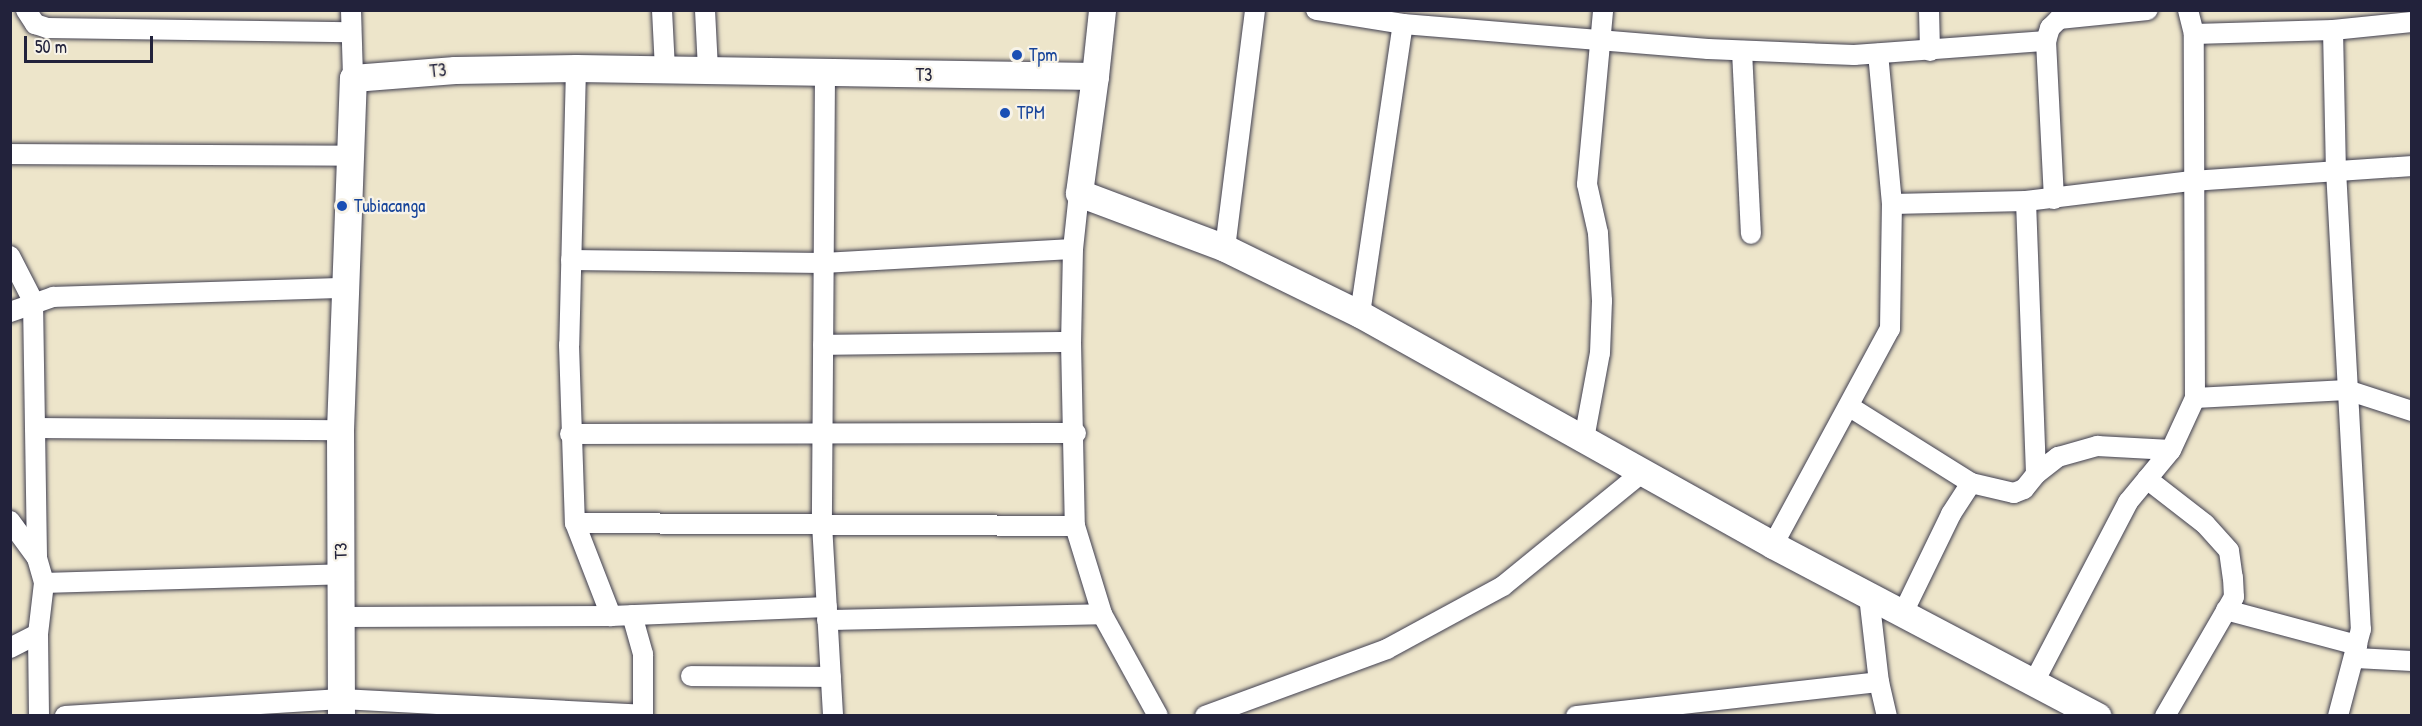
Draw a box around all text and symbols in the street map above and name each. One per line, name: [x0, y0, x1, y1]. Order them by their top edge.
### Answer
scale bar: [27, 24, 156, 62]
text: 50 m: [35, 34, 67, 59]
place label: Tpm: [1029, 44, 1057, 66]
marker: Tpm: [1010, 48, 1024, 62]
street label: T3: [429, 59, 447, 83]
street label: T3: [916, 64, 932, 86]
place label: TPM: [1017, 102, 1045, 124]
marker: TPM: [998, 106, 1012, 120]
place label: Tubiacanga: [354, 195, 425, 217]
marker: Tubiacanga: [335, 199, 349, 213]
street label: T3: [330, 543, 352, 559]

